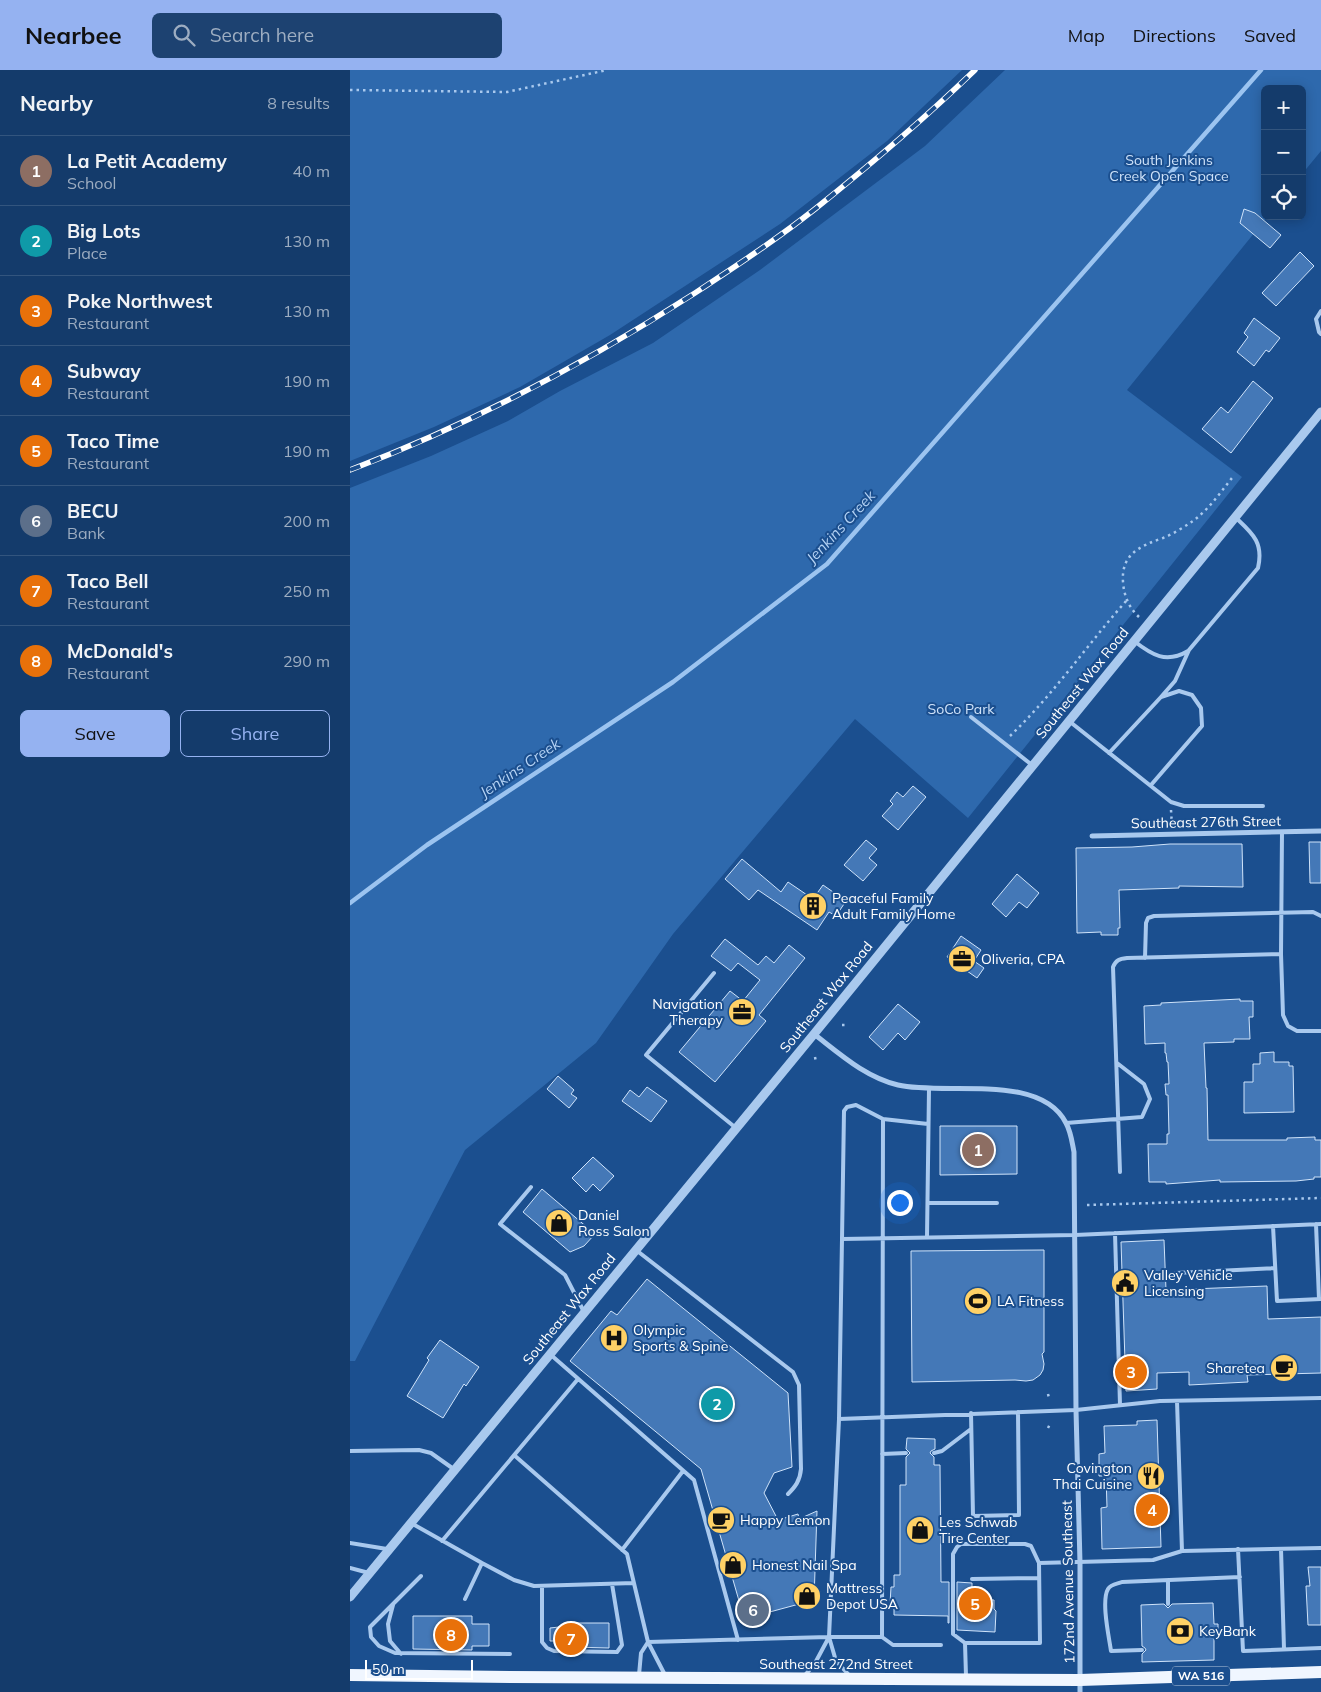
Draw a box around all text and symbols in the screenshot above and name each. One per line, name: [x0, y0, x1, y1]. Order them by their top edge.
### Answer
search box: [152, 13, 502, 58]
text: Nearbee: [25, 20, 122, 50]
icon: search: [170, 21, 198, 49]
text: Search here: [210, 23, 314, 47]
text: Map: [1068, 24, 1105, 47]
text: Directions: [1133, 24, 1216, 47]
text: Saved: [1244, 24, 1296, 47]
map controls: [1261, 85, 1306, 220]
button: +: [1261, 85, 1306, 130]
text: Nearby: [20, 90, 93, 116]
text: 8 results: [267, 93, 330, 113]
button: −: [1261, 130, 1306, 175]
text: La Petit Academy: [67, 149, 227, 173]
park label: South Jenkins Creek Open Space: [1109, 151, 1229, 185]
text: 1: [31, 161, 41, 181]
text: 40 m: [293, 161, 330, 181]
text: School: [67, 173, 116, 193]
button: locate: [1261, 175, 1306, 220]
text: Big Lots: [67, 219, 141, 243]
text: 2: [31, 231, 41, 251]
text: 130 m: [283, 231, 330, 251]
text: Place: [67, 243, 107, 263]
text: Poke Northwest: [67, 289, 212, 313]
text: 3: [31, 301, 41, 321]
text: 130 m: [283, 301, 330, 321]
text: Restaurant: [67, 313, 149, 333]
text: Subway: [67, 359, 141, 383]
text: 4: [31, 371, 41, 391]
text: 190 m: [283, 371, 330, 391]
text: Restaurant: [67, 383, 149, 403]
text: Taco Time: [67, 429, 159, 453]
text: 5: [31, 441, 41, 461]
text: 190 m: [283, 441, 330, 461]
text: Restaurant: [67, 453, 149, 473]
water label: Jenkins Creek: [801, 485, 880, 569]
text: BECU: [67, 499, 118, 523]
text: 6: [31, 511, 41, 531]
text: 200 m: [283, 511, 330, 531]
text: Bank: [67, 523, 105, 543]
text: Taco Bell: [67, 569, 148, 593]
text: 7: [31, 581, 41, 601]
text: 250 m: [283, 581, 330, 601]
text: Restaurant: [67, 593, 149, 613]
street label: Southeast Wax Road: [1032, 624, 1132, 742]
text: McDonald's: [67, 639, 173, 663]
text: 8: [31, 651, 41, 671]
text: 290 m: [283, 651, 330, 671]
text: Restaurant: [67, 663, 149, 683]
park label: SoCo Park: [928, 700, 995, 718]
button: Save: [20, 710, 170, 757]
button: Share: [180, 710, 330, 757]
water label: Jenkins Creek: [474, 733, 565, 803]
street label: Southeast 276th Street: [1131, 812, 1281, 832]
place label: Peaceful Family Adult Family Home: [832, 889, 955, 923]
building icon: Peaceful Family Adult Family Home: [798, 891, 828, 921]
street label: Southeast Wax Road: [776, 938, 876, 1056]
office icon: Oliveria, CPA: [947, 944, 977, 974]
place label: Oliveria, CPA: [981, 950, 1066, 968]
place label: Navigation Therapy: [652, 995, 724, 1029]
office icon: Navigation Therapy: [727, 997, 757, 1027]
pin: 1: [962, 1131, 994, 1169]
your location: [887, 1190, 913, 1216]
place label: Daniel Ross Salon: [578, 1206, 650, 1240]
shop icon: Daniel Ross Salon: [544, 1208, 574, 1238]
street label: Southeast Wax Road: [519, 1250, 619, 1368]
place label: Valley Vehicle Licensing: [1144, 1266, 1233, 1300]
public building icon: Valley Vehicle Licensing: [1110, 1268, 1140, 1298]
sports icon: LA Fitness: [963, 1286, 993, 1316]
place label: LA Fitness: [997, 1292, 1064, 1310]
place label: Olympic Sports & Spine: [633, 1321, 728, 1355]
hospital icon: Olympic Sports & Spine: [599, 1323, 629, 1353]
pin: 3: [1115, 1353, 1147, 1391]
cafe icon: Sharetea: [1269, 1353, 1299, 1383]
place label: Sharetea: [1206, 1359, 1265, 1377]
pin: 2: [701, 1385, 733, 1423]
place label: Covington Thai Cuisine: [1053, 1459, 1132, 1493]
restaurant icon: Covington Thai Cuisine: [1136, 1461, 1166, 1491]
pin: 4: [1136, 1491, 1168, 1529]
street label: 172nd Avenue Southeast: [1058, 1500, 1078, 1664]
cafe icon: Happy Lemon: [706, 1505, 736, 1535]
place label: Happy Lemon: [740, 1511, 831, 1529]
place label: Les Schwab Tire Center: [939, 1513, 1017, 1547]
shop icon: Les Schwab Tire Center: [905, 1515, 935, 1545]
shop icon: Honest Nail Spa: [718, 1550, 748, 1580]
place label: Honest Nail Spa: [752, 1556, 857, 1574]
place label: Mattress Depot USA: [826, 1579, 899, 1613]
shop icon: Mattress Depot USA: [792, 1581, 822, 1611]
pin: 5: [959, 1585, 991, 1623]
pin: 6: [737, 1591, 769, 1629]
pin: 8: [435, 1616, 467, 1654]
bank icon: KeyBank: [1165, 1616, 1195, 1646]
pin: 7: [555, 1620, 587, 1658]
place label: KeyBank: [1199, 1622, 1257, 1640]
street label: Southeast 272nd Street: [759, 1655, 913, 1673]
scale bar: [365, 1657, 472, 1680]
text: 50 m: [372, 1660, 405, 1678]
road number: WA 516: [1172, 1666, 1230, 1685]

